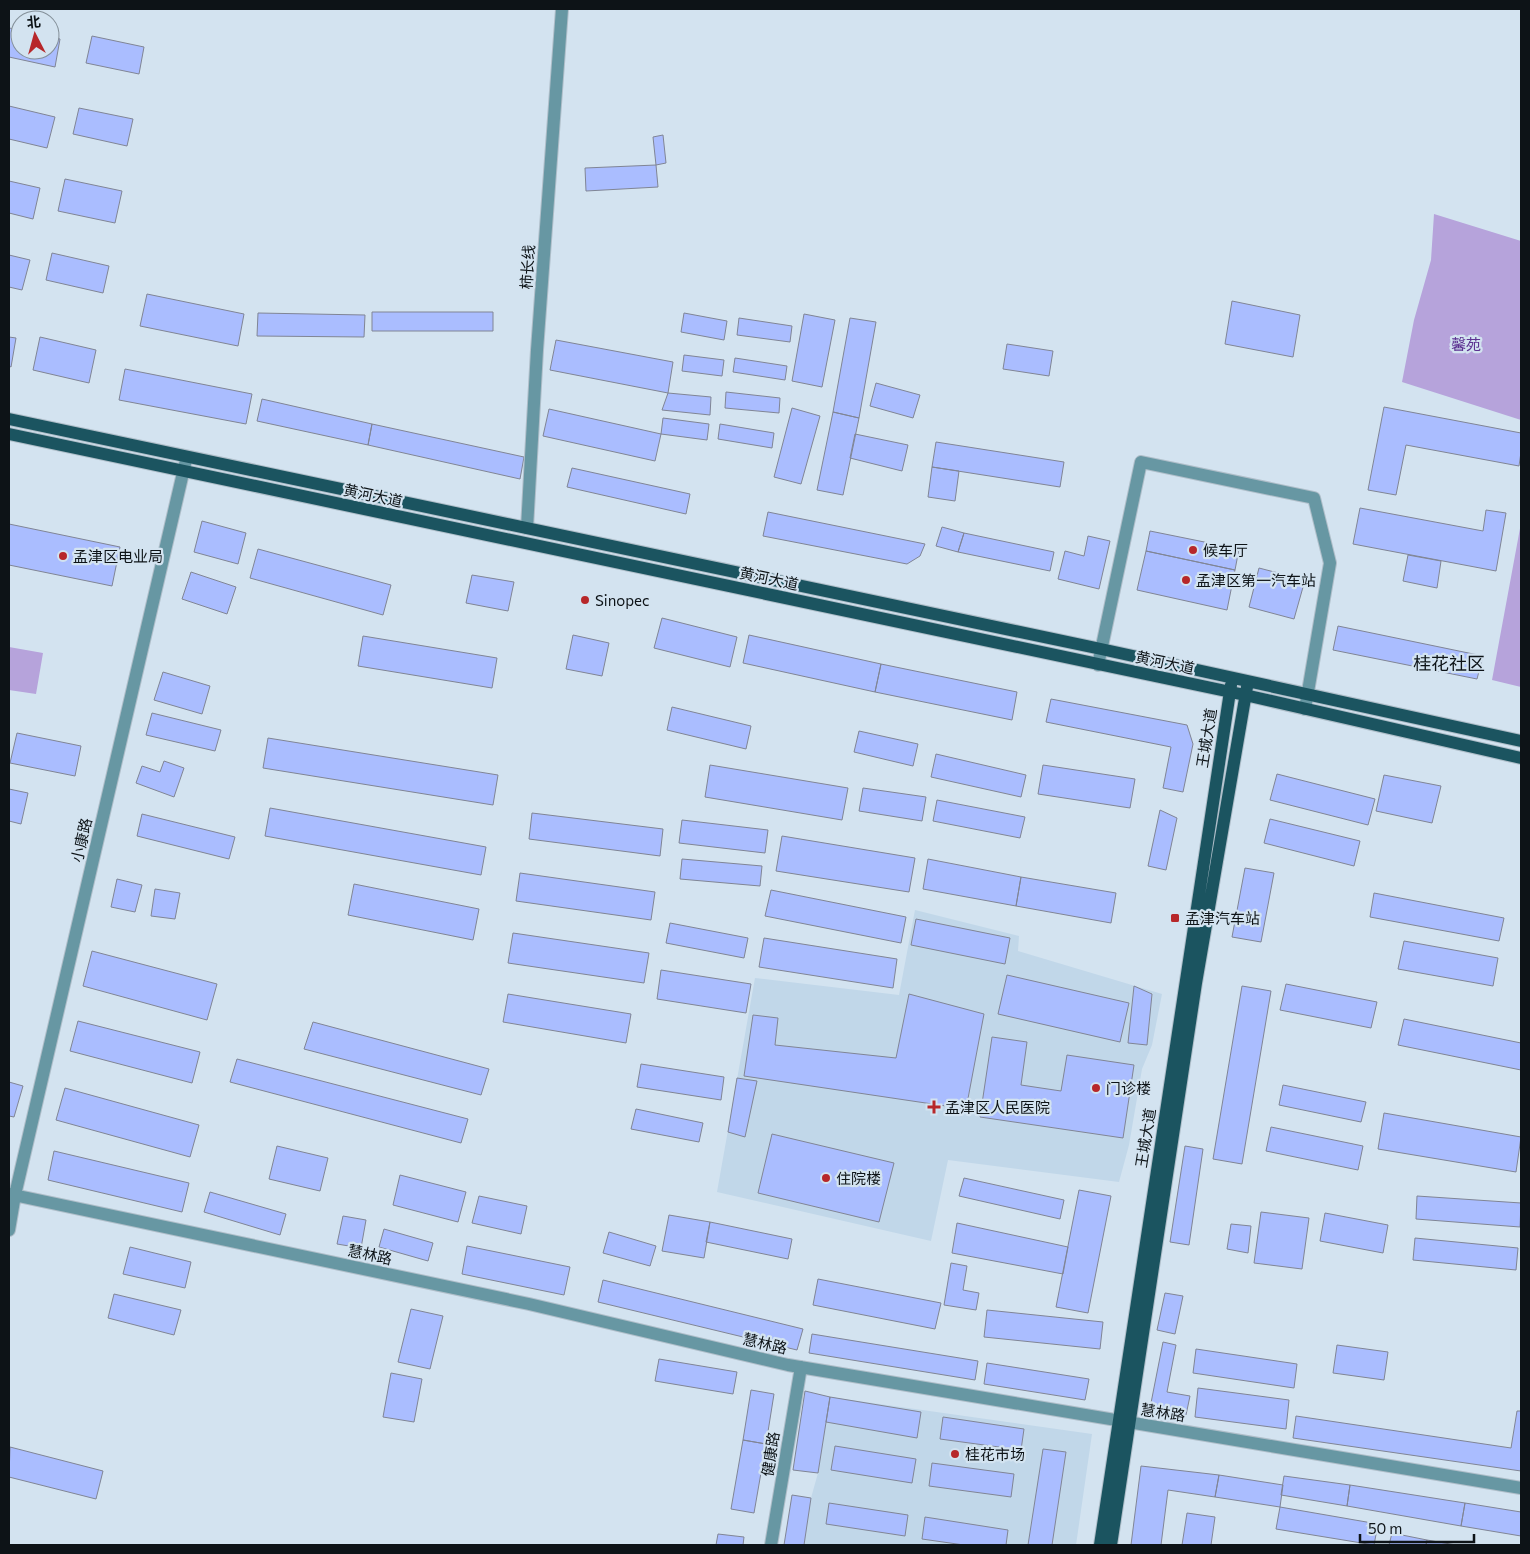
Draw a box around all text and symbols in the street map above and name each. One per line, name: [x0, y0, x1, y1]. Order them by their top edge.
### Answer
north arrow: [10, 10, 60, 60]
text: 北: [26, 12, 41, 31]
street label: 柿长线: [516, 244, 538, 290]
park label: 馨苑: [1451, 335, 1481, 353]
street label: 黄河大道: [342, 480, 404, 510]
place label: 候车厅: [1203, 541, 1248, 559]
marker: 候车厅: [1187, 544, 1199, 556]
place label: 孟津区电业局: [73, 547, 163, 565]
marker: 孟津区电业局: [57, 550, 69, 562]
street label: 黄河大道: [738, 563, 800, 593]
place label: 孟津区第一汽车站: [1196, 571, 1316, 589]
marker: 孟津区第一汽车站: [1180, 574, 1192, 586]
place label: Sinopec: [595, 591, 649, 609]
marker: Sinopec: [579, 594, 591, 606]
street label: 黄河大道: [1134, 647, 1196, 677]
district label: 桂花社区: [1413, 652, 1485, 674]
street label: 王城大道: [1192, 707, 1220, 769]
street label: 小康路: [67, 816, 95, 864]
place label: 孟津汽车站: [1185, 909, 1260, 927]
marker: 孟津汽车站: [1169, 912, 1181, 924]
place label: 门诊楼: [1106, 1079, 1151, 1097]
marker: 门诊楼: [1090, 1082, 1102, 1094]
place label: 孟津区人民医院: [945, 1098, 1050, 1116]
marker: 孟津区人民医院: [927, 1100, 941, 1114]
street label: 王城大道: [1131, 1107, 1159, 1169]
place label: 住院楼: [836, 1169, 881, 1187]
marker: 住院楼: [820, 1172, 832, 1184]
street label: 慧林路: [346, 1241, 394, 1267]
street label: 慧林路: [741, 1329, 789, 1357]
street label: 慧林路: [1139, 1400, 1187, 1424]
street label: 健康路: [758, 1430, 782, 1478]
place label: 桂花市场: [965, 1445, 1025, 1463]
marker: 桂花市场: [949, 1448, 961, 1460]
scale bar: [1360, 1512, 1474, 1544]
text: 50 m: [1368, 1519, 1402, 1537]

